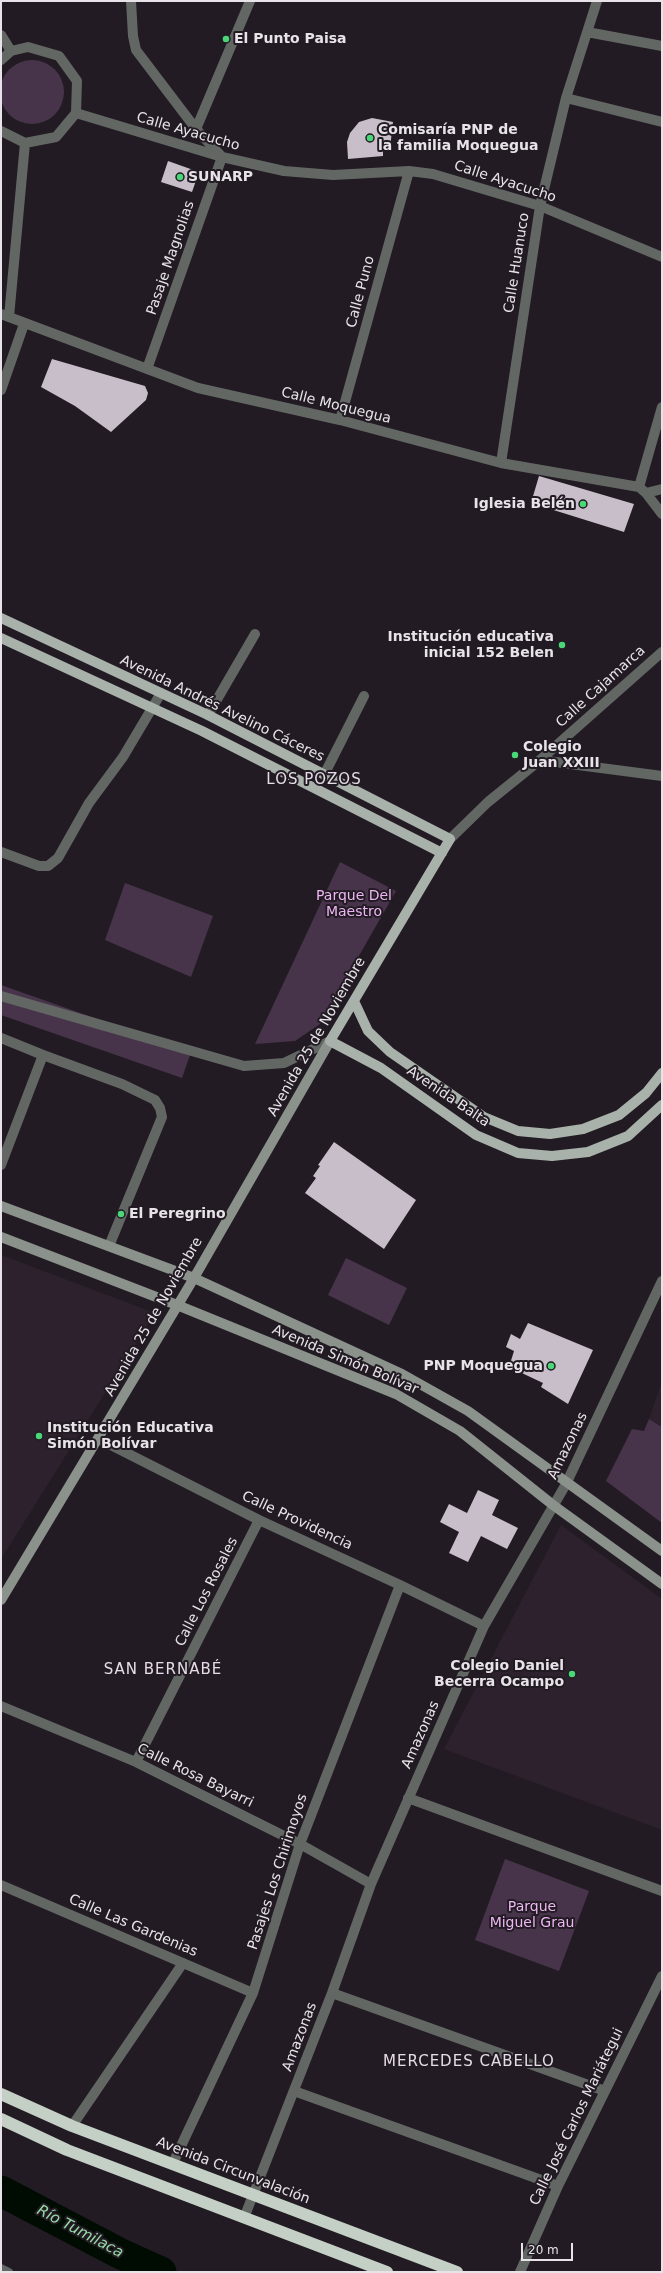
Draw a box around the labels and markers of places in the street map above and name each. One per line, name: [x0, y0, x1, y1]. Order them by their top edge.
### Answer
place label: El Punto Paisa: [234, 31, 347, 47]
marker: El Punto Paisa: [221, 34, 231, 44]
place label: Comisaría PNP de la familia Moquegua: [378, 122, 538, 154]
marker: Comisaría PNP de la familia Moquegua: [365, 133, 375, 143]
place label: SUNARP: [188, 169, 253, 185]
marker: SUNARP: [175, 172, 185, 182]
place label: Iglesia Belén: [474, 496, 575, 512]
marker: Iglesia Belén: [578, 499, 588, 509]
place label: Institución educativa inicial 152 Belen: [387, 629, 554, 662]
marker: Institución educativa inicial 152 Belen: [557, 640, 567, 650]
place label: Colegio Juan XXIII: [523, 739, 600, 772]
marker: Colegio Juan XXIII: [510, 750, 520, 760]
place label: El Peregrino: [129, 1206, 226, 1222]
marker: El Peregrino: [116, 1209, 126, 1219]
place label: PNP Moquegua: [423, 1358, 543, 1374]
marker: PNP Moquegua: [546, 1361, 556, 1371]
place label: Institución Educativa Simón Bolívar: [47, 1420, 214, 1452]
marker: Institución Educativa Simón Bolívar: [34, 1431, 44, 1441]
place label: Colegio Daniel Becerra Ocampo: [434, 1658, 564, 1690]
marker: Colegio Daniel Becerra Ocampo: [567, 1669, 577, 1679]

